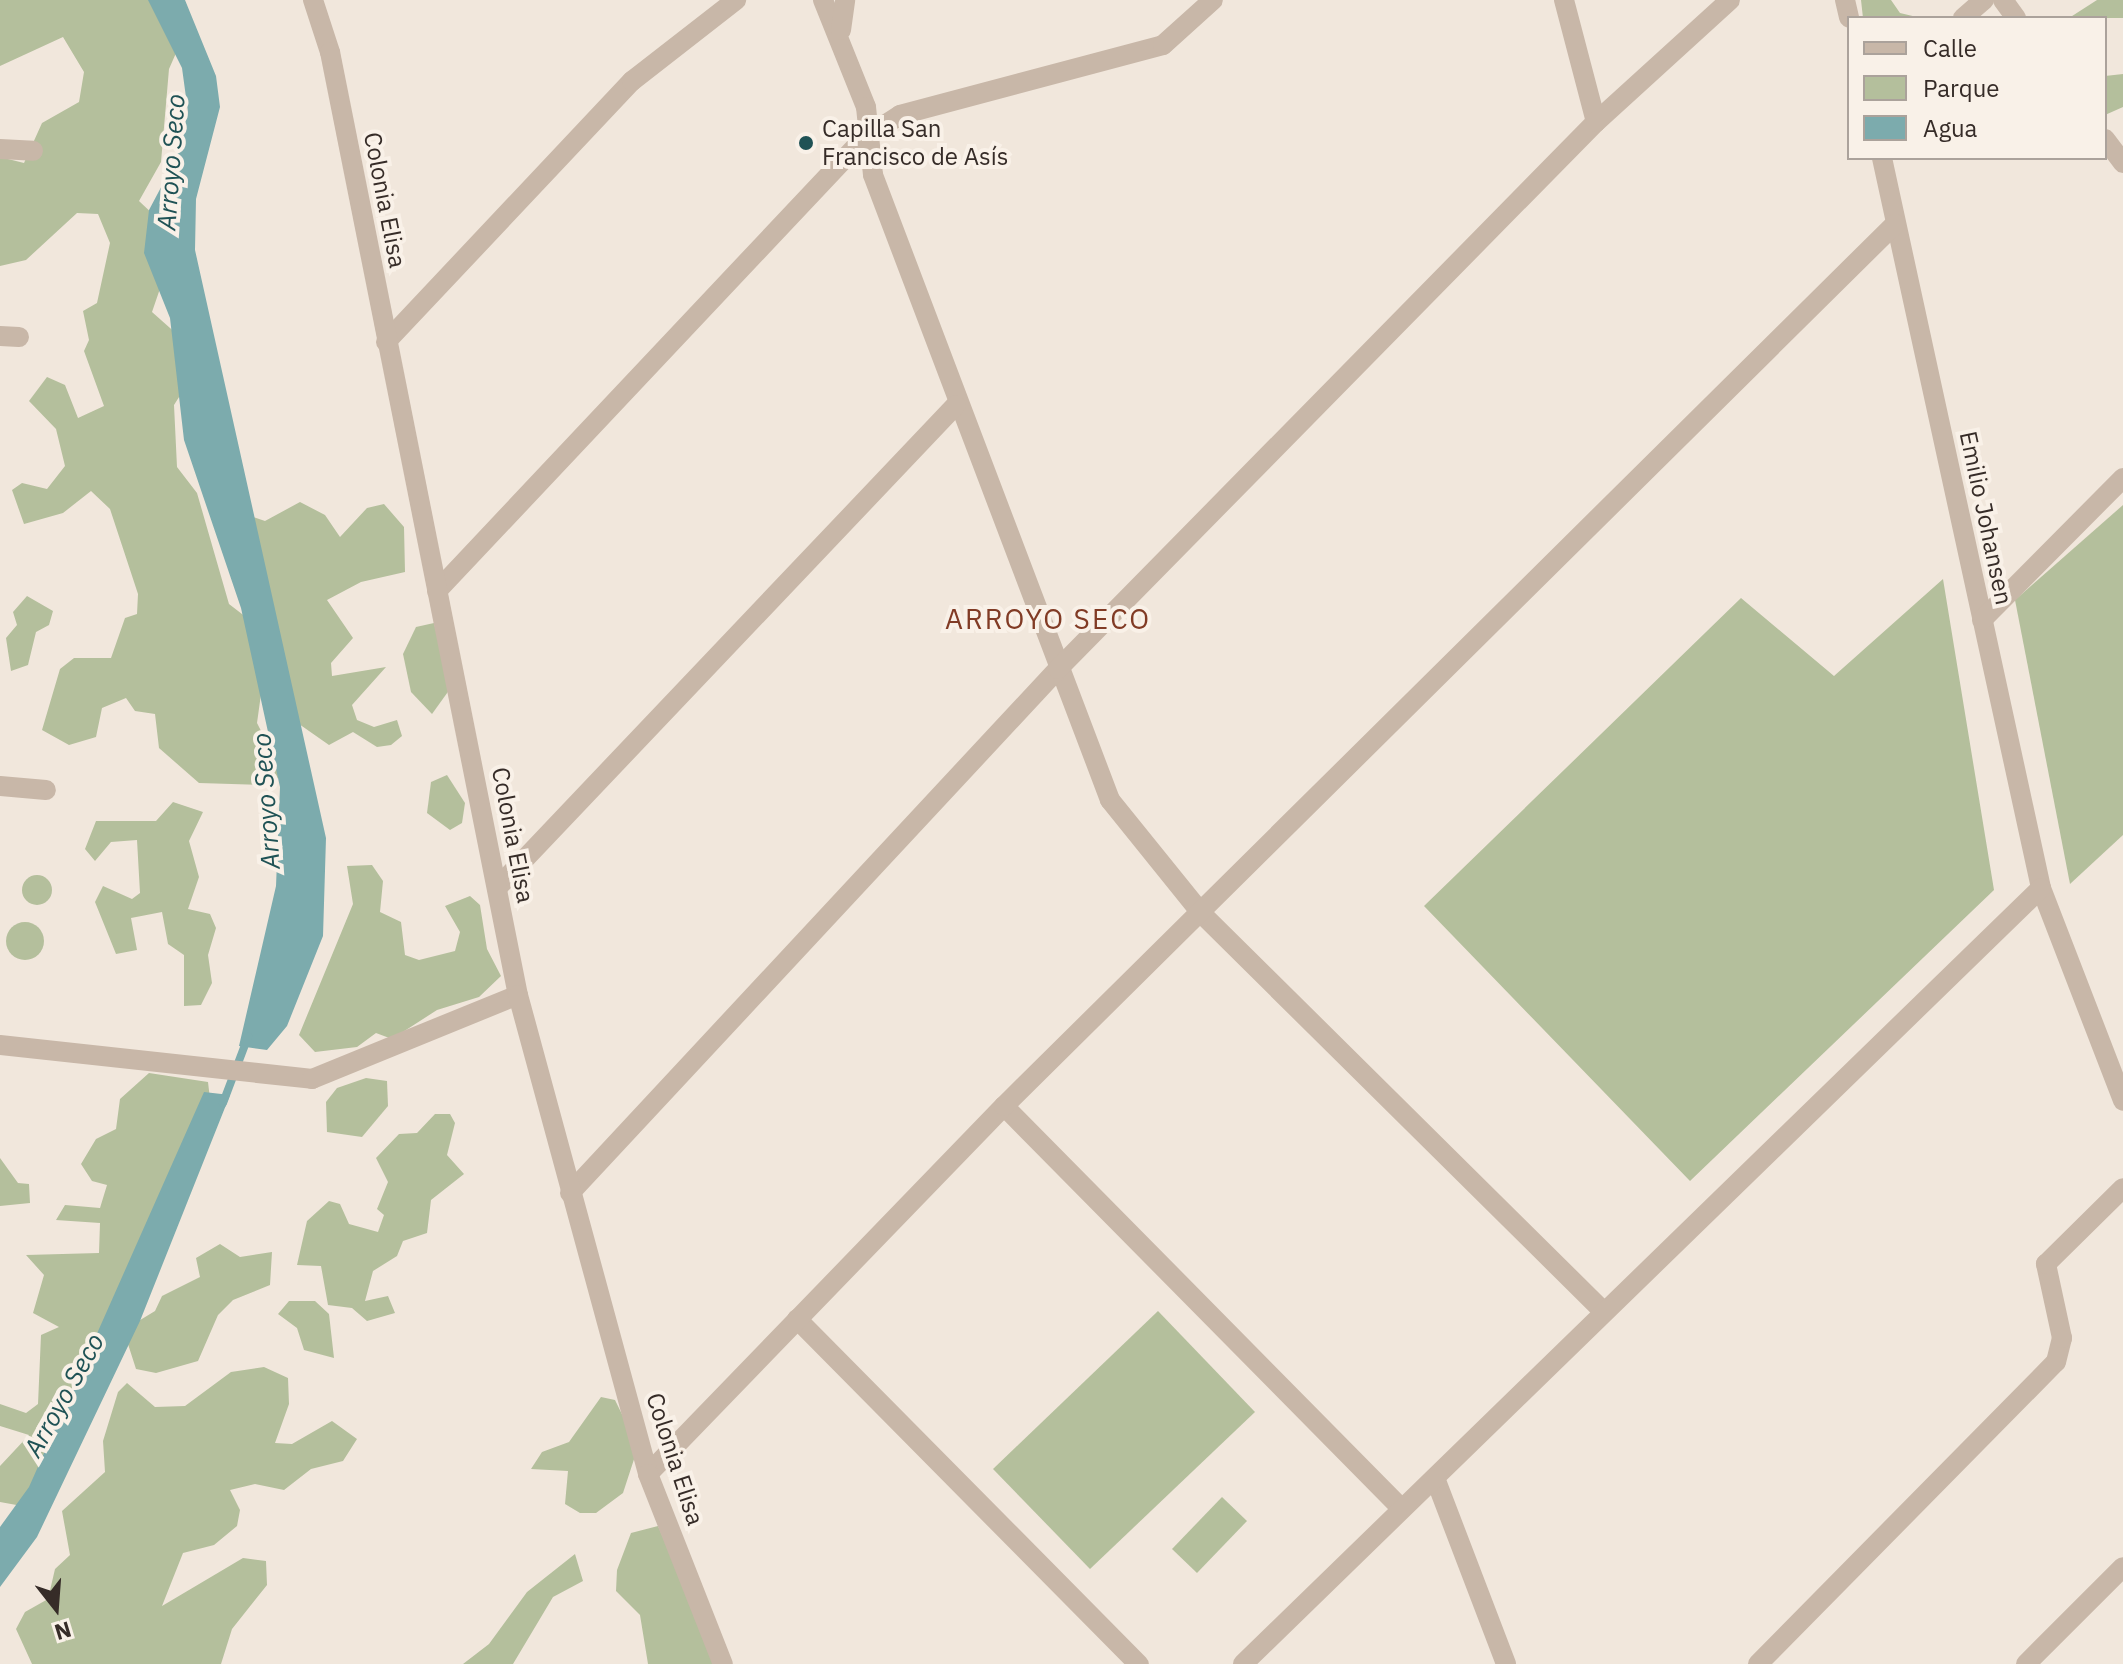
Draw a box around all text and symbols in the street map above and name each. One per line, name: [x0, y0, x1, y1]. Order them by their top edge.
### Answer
legend: [1847, 16, 2107, 160]
text: Calle: [1923, 32, 1977, 64]
text: Parque: [1923, 72, 2000, 104]
water label: Arroyo Seco: [151, 93, 191, 231]
text: Agua: [1923, 112, 1977, 144]
place label: Capilla San Francisco de Asís: [822, 115, 1008, 171]
street label: Colonia Elisa: [358, 130, 412, 270]
marker: Capilla San Francisco de Asís: [797, 134, 815, 152]
street label: Emilio Johansen: [1954, 429, 2018, 607]
district label: ARROYO SECO: [945, 602, 1151, 636]
water label: Arroyo Seco: [246, 732, 286, 870]
street label: Colonia Elisa: [486, 765, 540, 905]
water label: Arroyo Seco: [17, 1328, 111, 1462]
street label: Colonia Elisa: [640, 1389, 710, 1529]
north arrow: [16, 1568, 96, 1648]
text: N: [51, 1615, 75, 1648]

